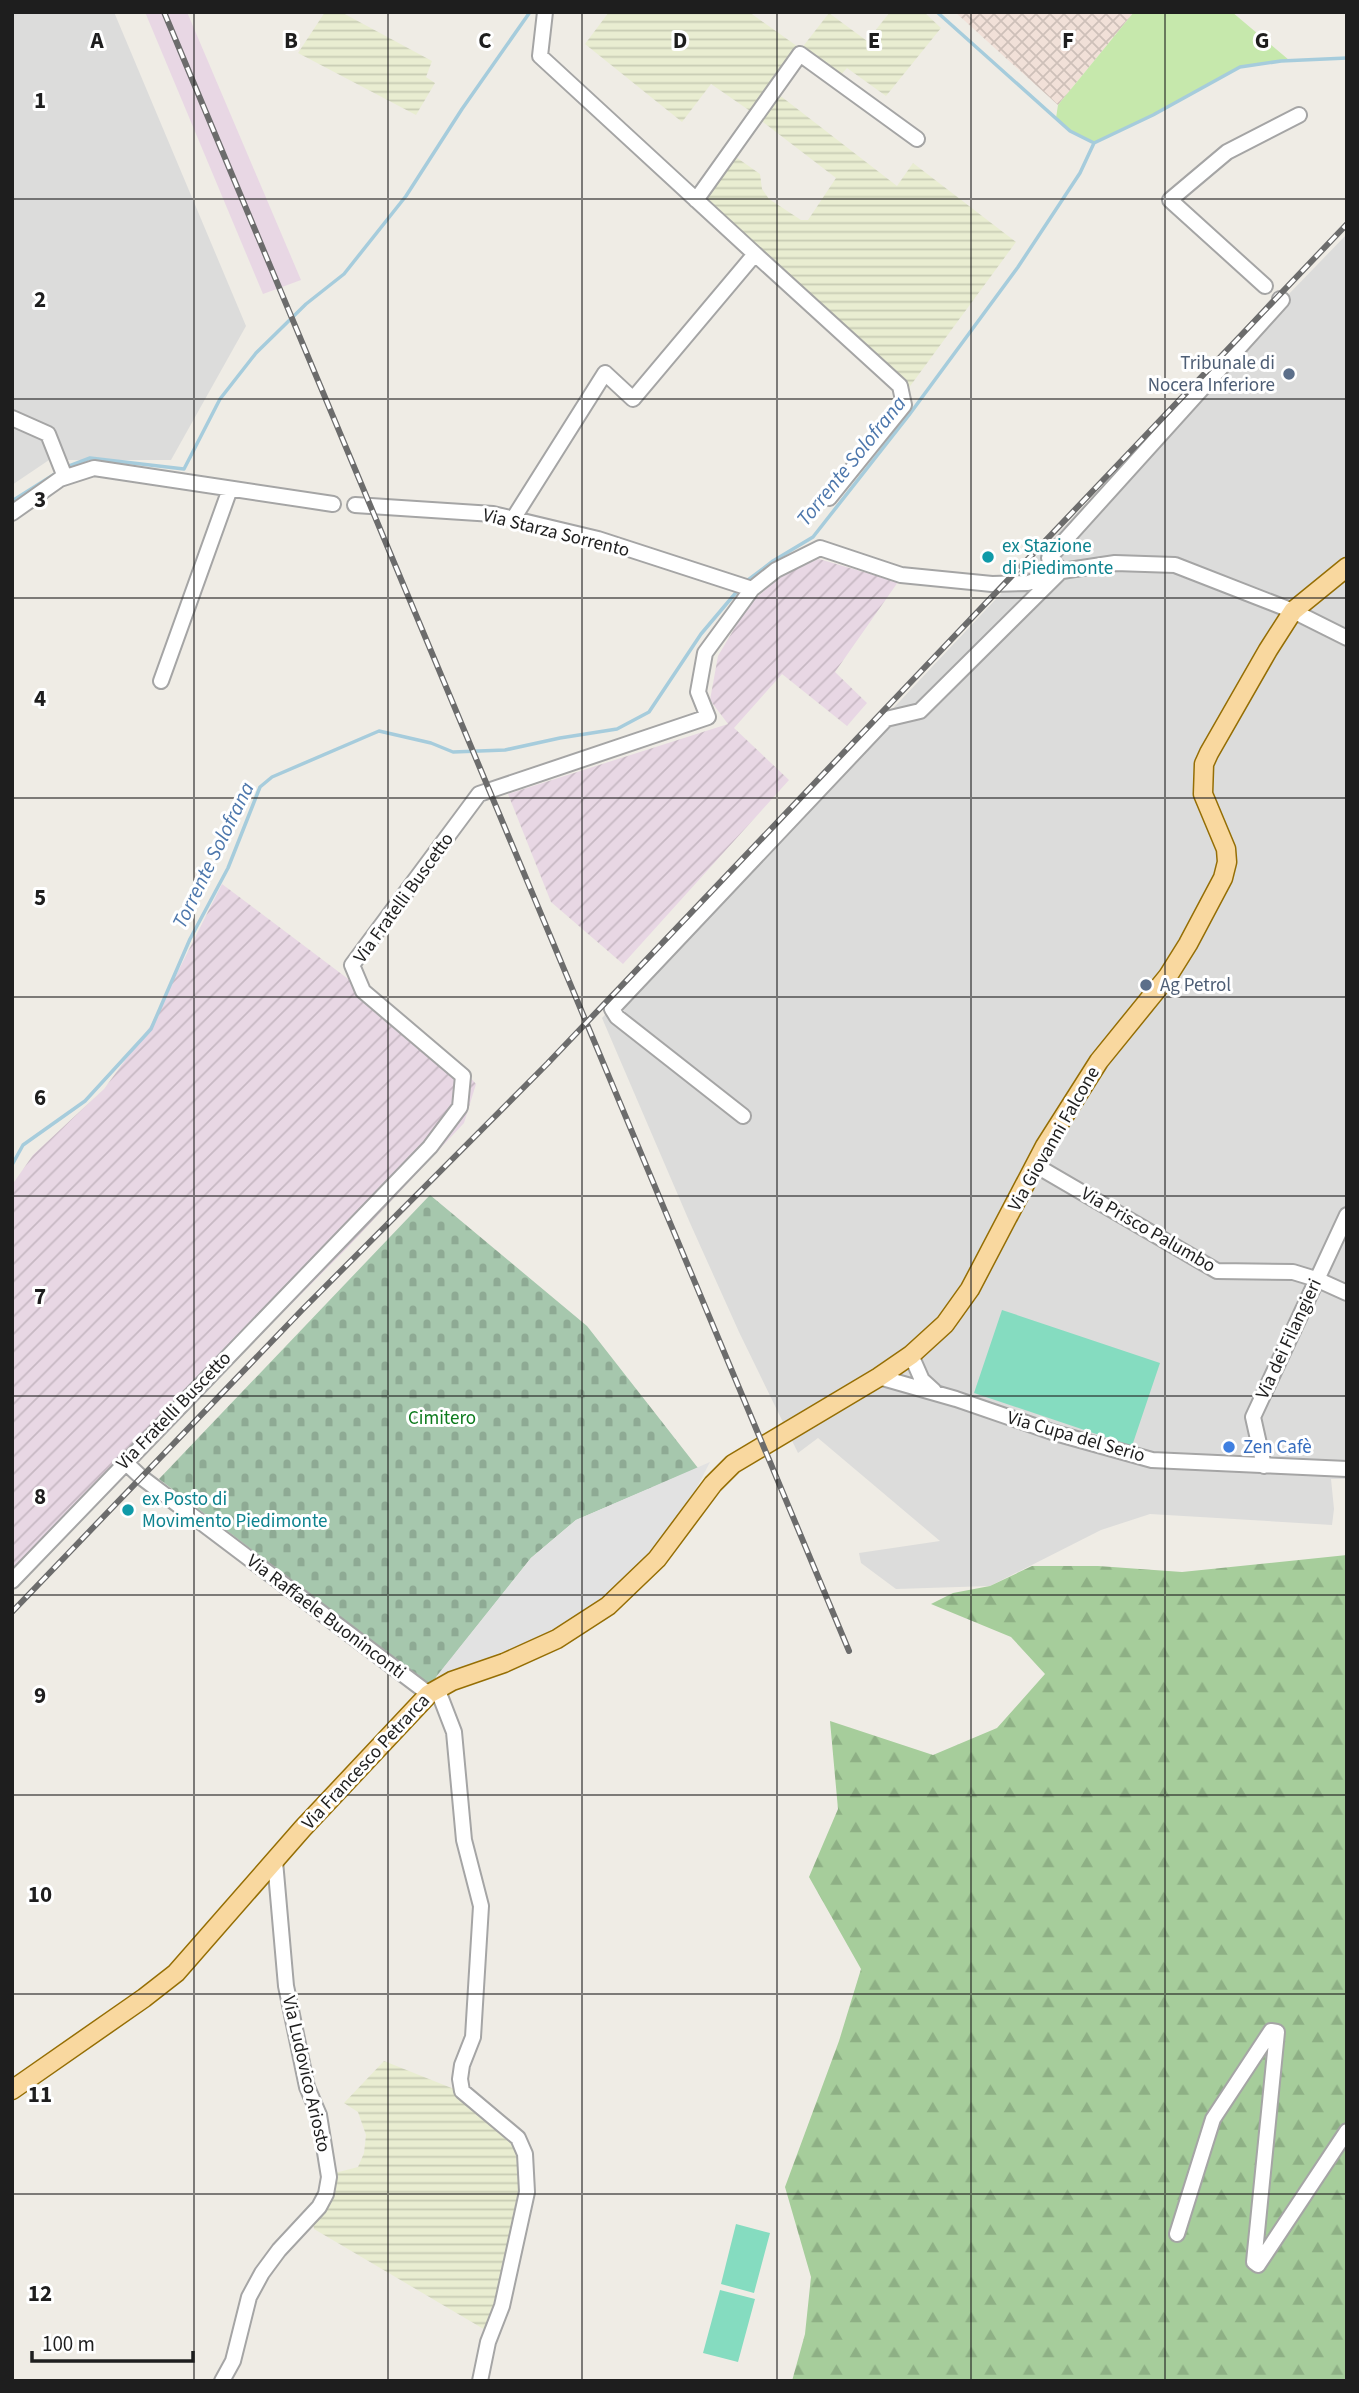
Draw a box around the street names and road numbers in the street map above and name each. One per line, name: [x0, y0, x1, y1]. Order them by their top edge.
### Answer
street label: Via Starza Sorrento: [480, 502, 632, 564]
street label: Via Fratelli Buscetto: [347, 827, 461, 969]
street label: Via Giovanni Falcone: [1001, 1062, 1107, 1216]
street label: Via Prisco Palumbo: [1076, 1180, 1220, 1280]
street label: Via dei Filangieri: [1249, 1274, 1329, 1404]
street label: Via Fratelli Buscetto: [110, 1346, 238, 1476]
street label: Via Cupa del Serio: [1004, 1404, 1148, 1470]
street label: Via Raffaele Buoninconti: [241, 1548, 411, 1686]
street label: Via Francesco Petrarca: [296, 1688, 436, 1836]
street label: Via Ludovico Ariosto: [275, 1993, 337, 2155]

